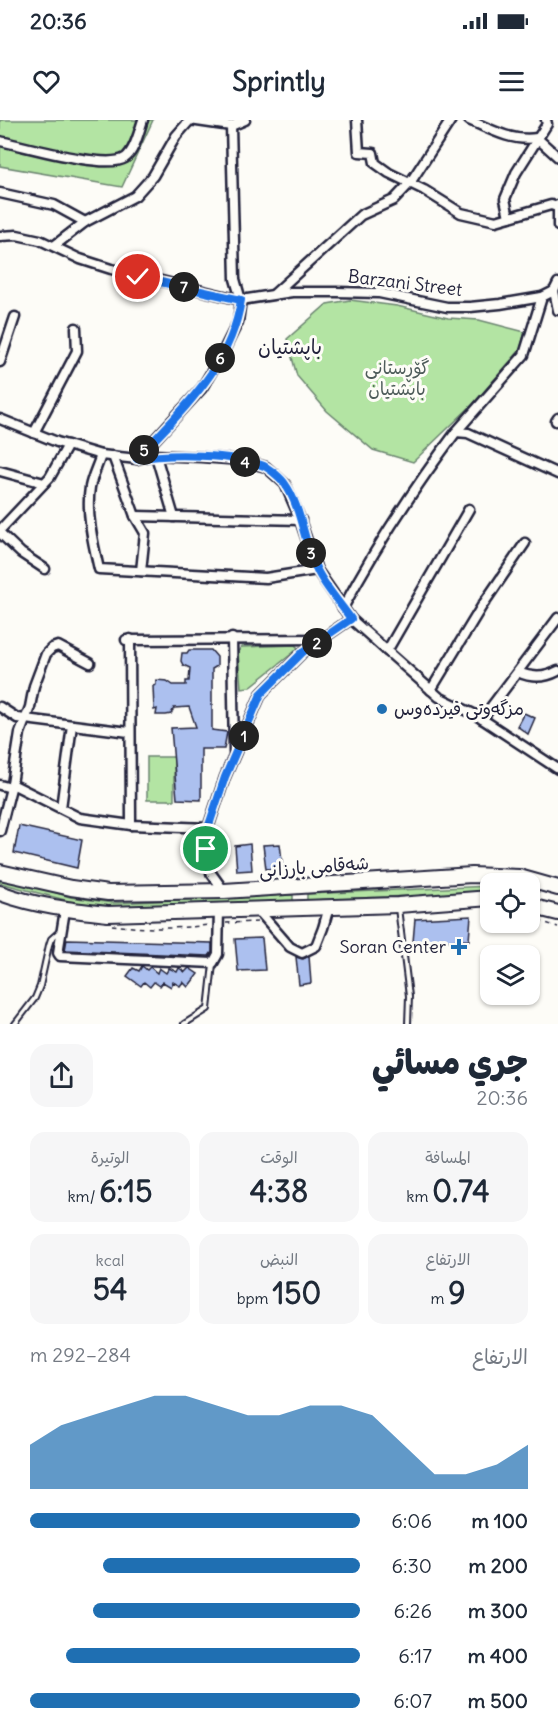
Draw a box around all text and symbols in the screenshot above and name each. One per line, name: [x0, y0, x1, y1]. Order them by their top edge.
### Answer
text: 20:36: [30, 7, 87, 35]
text: Sprintly: [232, 64, 326, 98]
icon: heart: [30, 65, 63, 98]
icon: menu: [495, 65, 528, 98]
pin: [112, 251, 163, 302]
icon: check: [121, 260, 154, 293]
street label: Barzani Street: [347, 264, 464, 301]
pin: 7: [169, 272, 199, 302]
text: 7: [180, 277, 188, 297]
district label: باپشتیان: [258, 334, 322, 360]
pin: 6: [205, 343, 235, 373]
text: 6: [215, 348, 225, 368]
park label: گۆڕستانی باپشتیان: [365, 356, 430, 401]
pin: 5: [129, 435, 159, 465]
text: 5: [139, 440, 149, 460]
pin: 4: [230, 447, 260, 477]
text: 4: [240, 452, 250, 472]
pin: 3: [296, 538, 326, 568]
text: 3: [306, 543, 316, 563]
pin: 2: [302, 628, 332, 658]
text: 2: [313, 633, 321, 653]
place label: مزگەوتی فیردەوس: [394, 697, 524, 720]
marker: مزگەوتی فیردەوس: [375, 702, 389, 716]
pin: 1: [229, 721, 259, 751]
text: 1: [241, 726, 247, 746]
pin: [180, 823, 231, 874]
icon: arrive: [189, 832, 222, 865]
street label: شەقامی بارزانی: [258, 851, 370, 882]
map controls: [480, 873, 540, 1005]
button: locate: [480, 873, 540, 933]
place label: Soran Center: [339, 935, 447, 958]
marker: Soran Center: [450, 938, 468, 956]
button: layers: [480, 945, 540, 1005]
text: جري مسائي: [372, 1041, 528, 1083]
button: share: [30, 1044, 93, 1107]
text: 20:36: [476, 1085, 528, 1110]
text: الوتيرة: [91, 1147, 129, 1167]
text: الوقت: [260, 1147, 298, 1167]
text: المسافة: [425, 1147, 471, 1167]
text: 6:15: [99, 1172, 153, 1210]
text: 4:38: [250, 1172, 308, 1210]
text: 0.74: [432, 1172, 490, 1210]
text: /km: [67, 1186, 99, 1206]
text: km: [406, 1186, 432, 1206]
text: النبض: [260, 1249, 298, 1269]
text: الارتفاع: [426, 1249, 470, 1269]
text: kcal: [96, 1250, 124, 1270]
text: 54: [93, 1270, 127, 1308]
text: 150: [272, 1274, 321, 1312]
text: 9: [448, 1274, 466, 1312]
text: bpm: [237, 1288, 272, 1308]
text: m: [430, 1288, 448, 1308]
text: 284–292 m: [30, 1342, 131, 1367]
text: الارتفاع: [472, 1344, 528, 1369]
text: 6:06: [391, 1508, 432, 1533]
text: 100 m: [471, 1508, 528, 1533]
text: 6:30: [391, 1553, 432, 1578]
text: 200 m: [468, 1553, 528, 1578]
text: 6:26: [393, 1598, 432, 1623]
text: 300 m: [468, 1598, 528, 1623]
text: 6:17: [398, 1643, 432, 1668]
text: 400 m: [468, 1643, 528, 1668]
text: 6:07: [393, 1688, 432, 1713]
text: 500 m: [468, 1688, 528, 1713]

